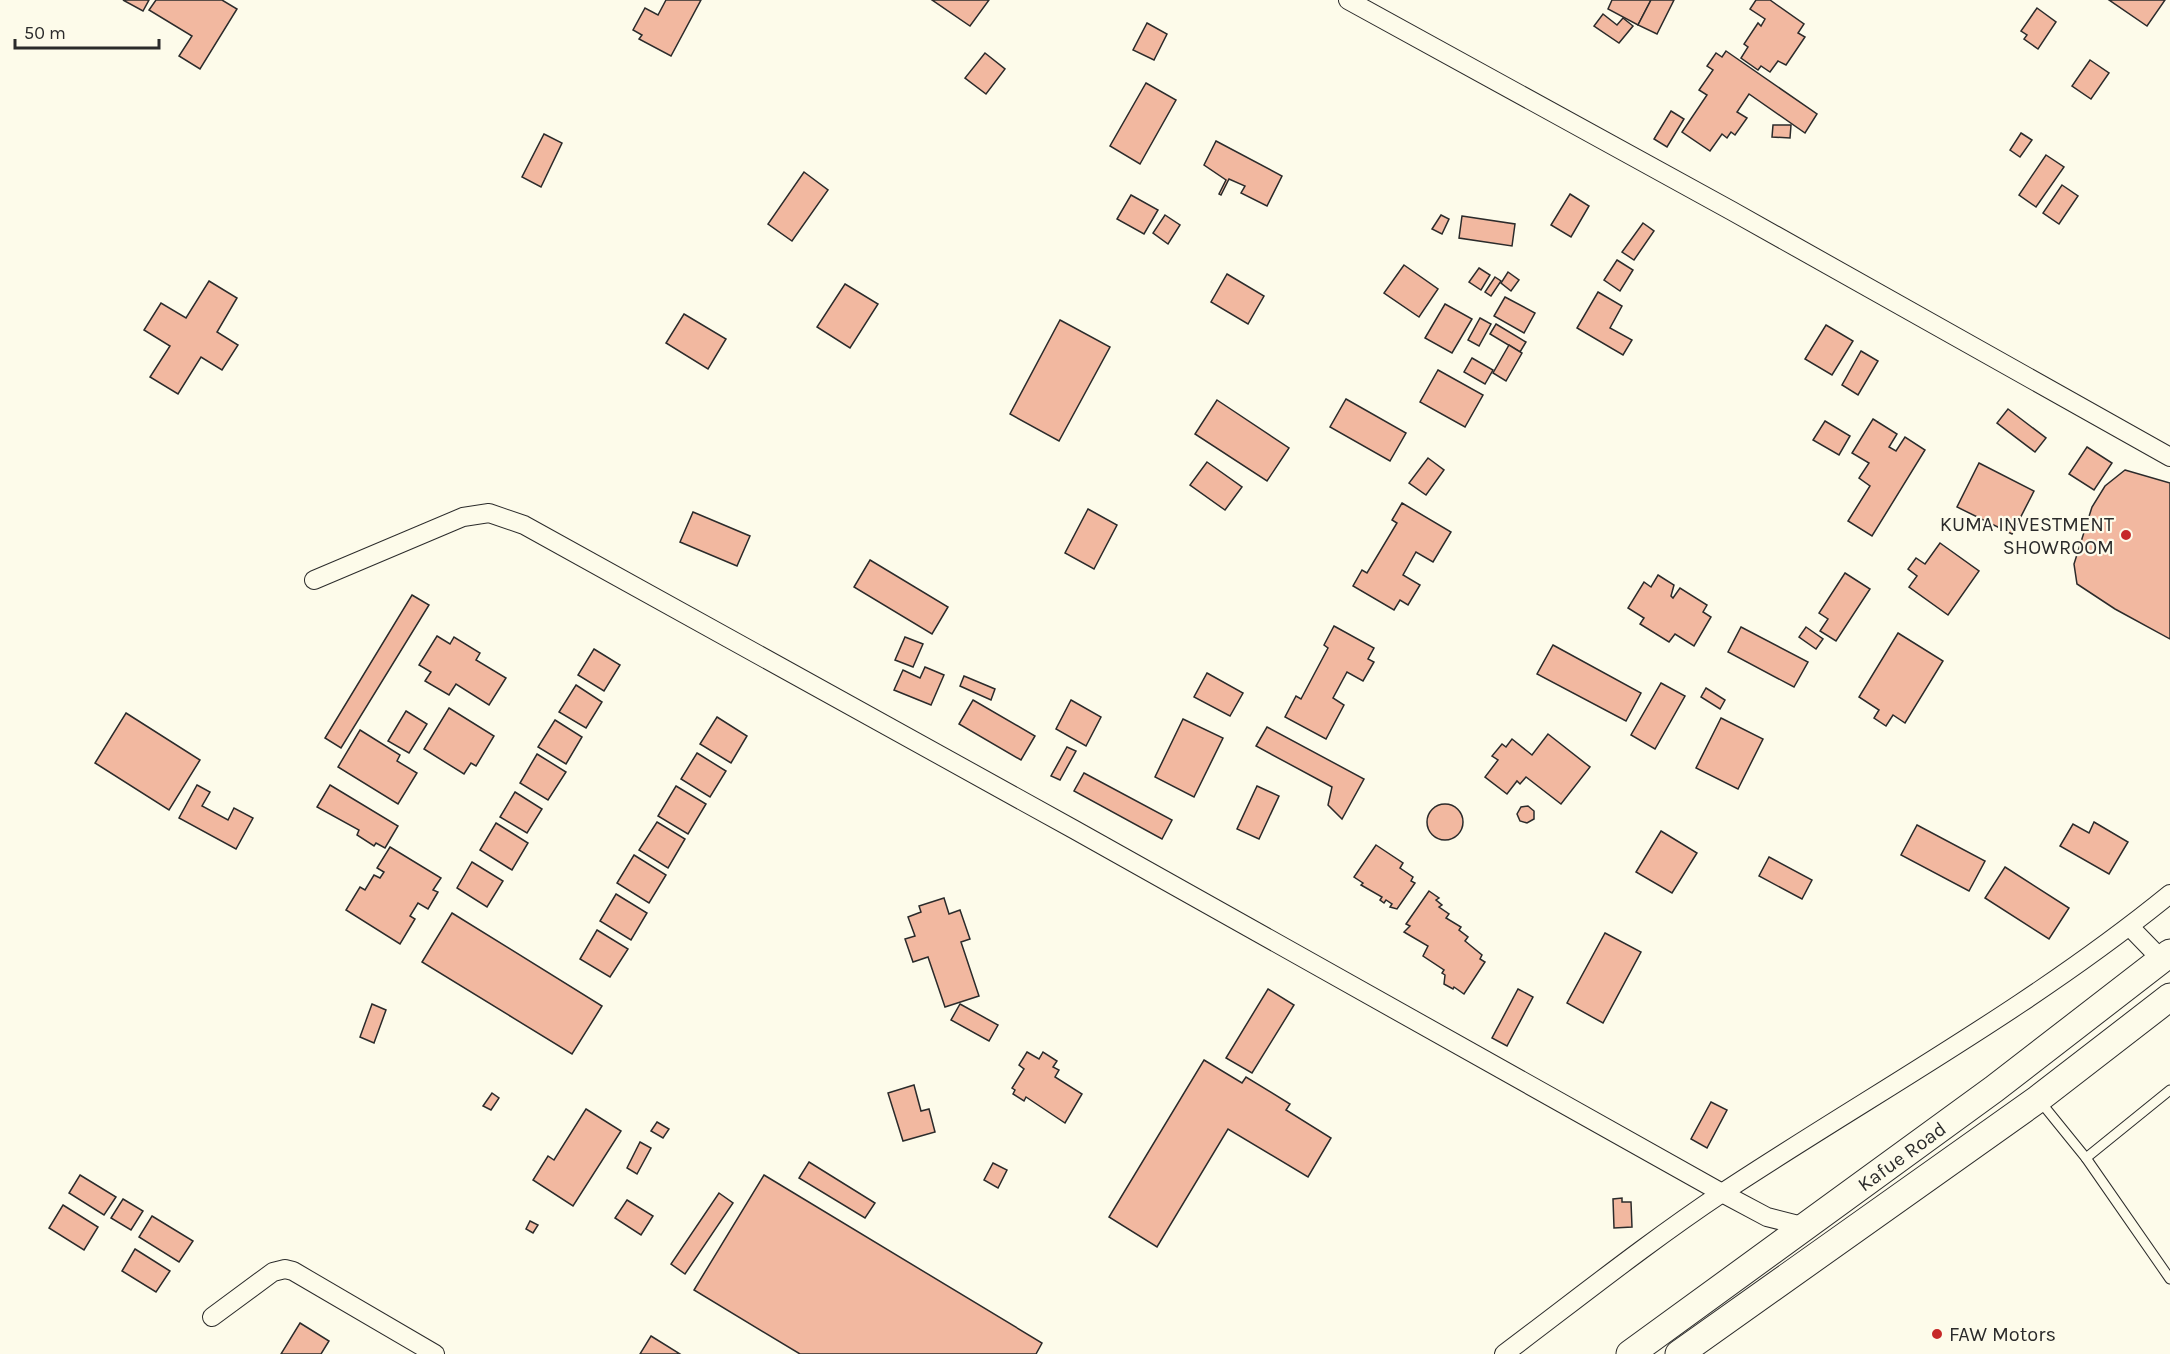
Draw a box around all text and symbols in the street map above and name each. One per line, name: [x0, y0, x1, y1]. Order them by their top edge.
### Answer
scale bar: [15, 12, 159, 50]
text: 50 m: [24, 22, 66, 44]
place label: KUMA INVESTMENT SHOWROOM: [1940, 513, 2114, 559]
marker: KUMA INVESTMENT SHOWROOM: [2119, 528, 2133, 542]
street label: Kafue Road: [1853, 1117, 1950, 1196]
place label: FAW Motors: [1949, 1323, 2056, 1346]
marker: FAW Motors: [1930, 1327, 1944, 1341]

